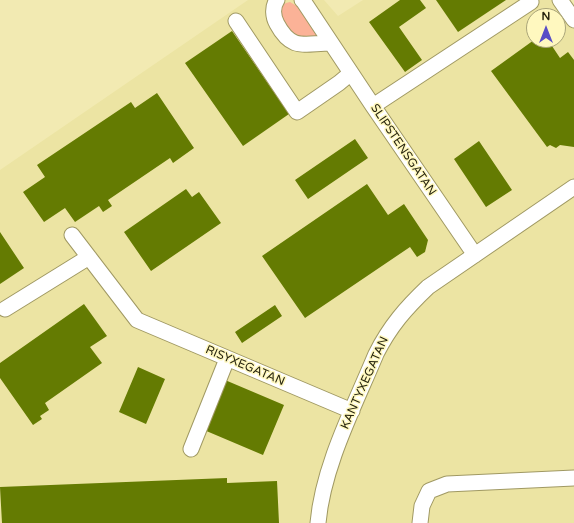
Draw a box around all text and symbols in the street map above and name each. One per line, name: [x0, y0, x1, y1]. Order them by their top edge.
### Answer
north arrow: [526, 8, 566, 48]
text: N: [542, 10, 550, 23]
street label: SLIPSTENSGATAN: [367, 102, 439, 198]
street label: KANTYXEGATAN: [338, 334, 392, 432]
street label: RISYXEGATAN: [203, 343, 287, 389]

